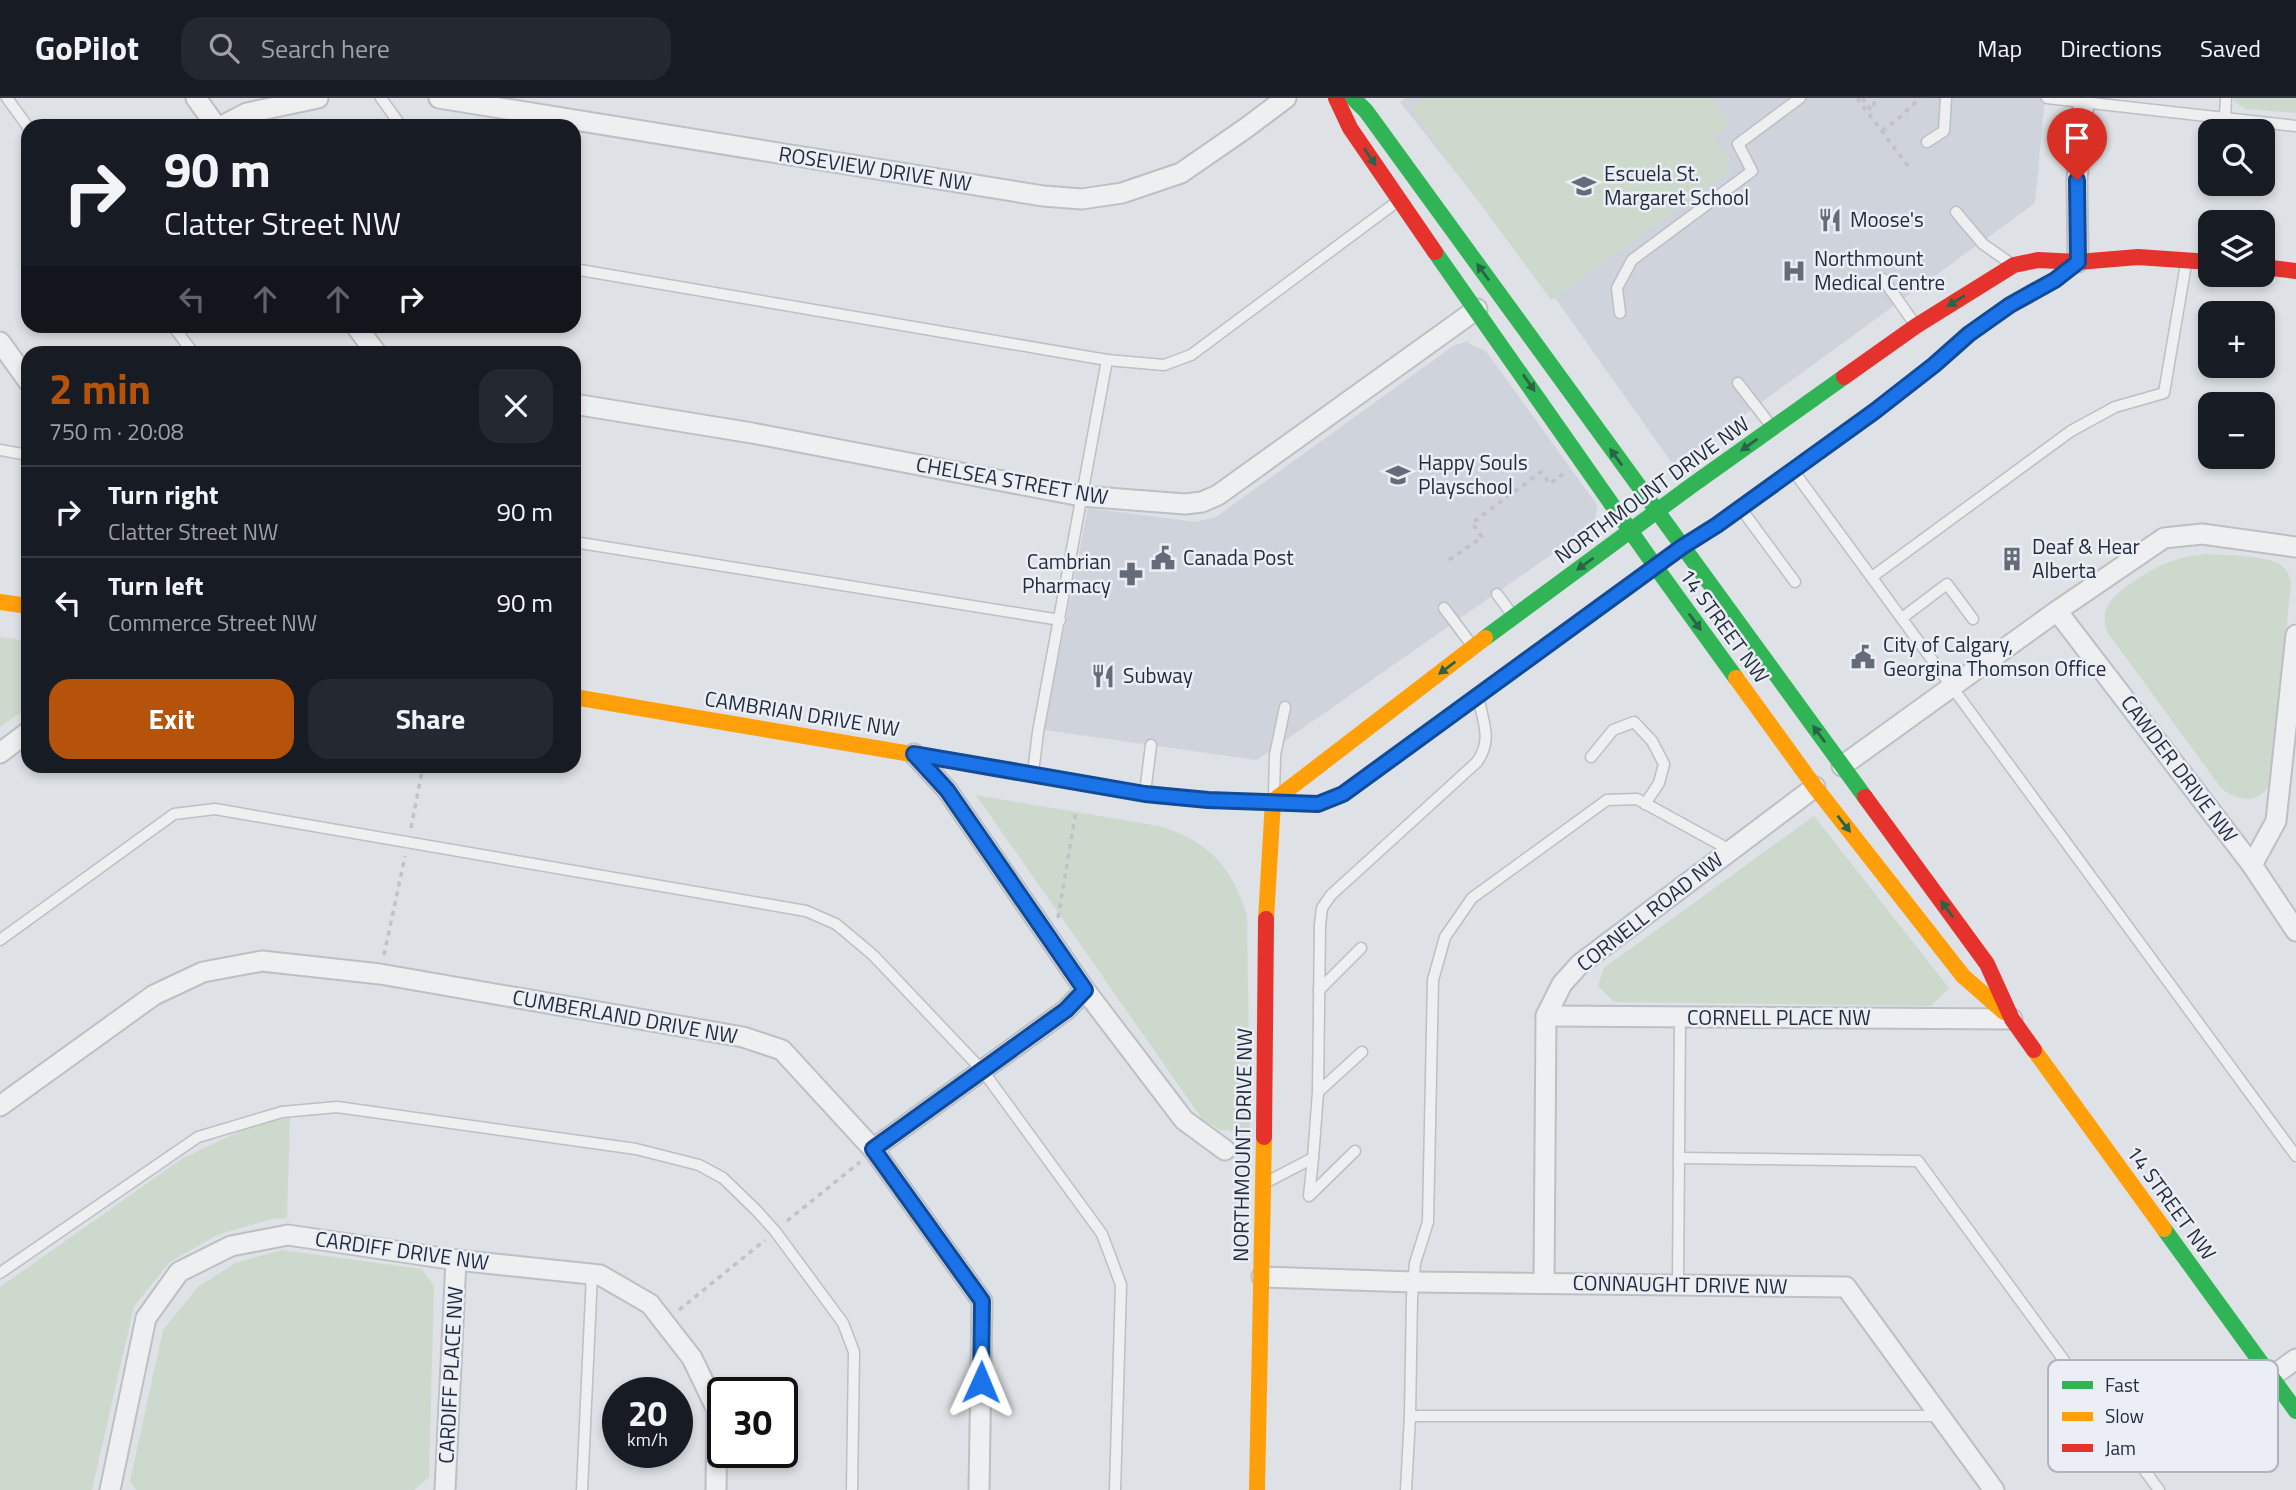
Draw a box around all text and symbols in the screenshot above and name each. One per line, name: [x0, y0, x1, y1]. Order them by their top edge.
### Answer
search box: [181, 17, 671, 80]
text: GoPilot: [35, 23, 139, 73]
icon: search: [205, 29, 243, 67]
text: Search here: [261, 29, 390, 68]
text: Map: [1977, 30, 2022, 66]
text: Directions: [2060, 30, 2162, 66]
text: Saved: [2200, 30, 2261, 66]
pin: [2047, 108, 2107, 180]
icon: arrive: [2058, 119, 2096, 157]
map controls: [2198, 119, 2275, 469]
button: search: [2198, 119, 2275, 196]
text: 90 m: [164, 131, 271, 206]
street label: ROSEVIEW DRIVE NW: [776, 137, 974, 199]
icon: right: [49, 147, 140, 238]
one-way arrow: [1363, 148, 1377, 166]
place label: Escuela St. Margaret School: [1604, 157, 1749, 213]
school or university icon: Escuela St. Margaret School: [1570, 172, 1598, 200]
text: Clatter Street NW: [164, 199, 401, 247]
place label: Moose's: [1850, 203, 1924, 235]
restaurant icon: Moose's: [1816, 206, 1844, 234]
button: layers: [2198, 210, 2275, 287]
place label: Northmount Medical Centre: [1814, 242, 1945, 298]
hospital icon: Northmount Medical Centre: [1780, 257, 1808, 285]
one-way arrow: [1476, 263, 1490, 282]
icon: left: [173, 280, 211, 318]
icon: ahead: [246, 280, 284, 318]
icon: ahead: [319, 280, 357, 318]
icon: right: [392, 280, 430, 318]
one-way arrow: [1946, 295, 1966, 308]
button: +: [2198, 301, 2275, 378]
text: 2 min: [49, 356, 151, 420]
button: close: [479, 369, 553, 443]
one-way arrow: [1522, 374, 1536, 392]
button: −: [2198, 392, 2275, 469]
street label: NORTHMOUNT DRIVE NW: [1547, 408, 1755, 571]
text: 750 m · 20:08: [49, 414, 184, 449]
one-way arrow: [1740, 438, 1758, 452]
place label: Happy Souls Playschool: [1418, 446, 1528, 502]
street label: CHELSEA STREET NW: [914, 447, 1111, 513]
one-way arrow: [1609, 448, 1623, 466]
school or university icon: Happy Souls Playschool: [1384, 461, 1412, 489]
text: Turn right: [108, 475, 219, 514]
text: 90 m: [496, 492, 553, 531]
icon: right: [49, 493, 87, 531]
text: Clatter Street NW: [108, 514, 278, 549]
place label: Deaf & Hear Alberta: [2032, 530, 2140, 586]
place label: Canada Post: [1183, 541, 1294, 573]
public building icon: Canada Post: [1149, 544, 1177, 572]
place label: Cambrian Pharmacy: [1022, 545, 1111, 601]
building icon: Deaf & Hear Alberta: [1998, 545, 2026, 573]
one-way arrow: [1576, 557, 1594, 571]
pharmacy icon: Cambrian Pharmacy: [1117, 560, 1145, 588]
street label: 14 STREET NW: [1672, 561, 1777, 690]
text: Turn left: [108, 566, 203, 605]
text: 90 m: [496, 583, 553, 622]
icon: left: [49, 584, 87, 622]
text: Commerce Street NW: [108, 605, 317, 640]
one-way arrow: [1687, 613, 1701, 631]
place label: City of Calgary, Georgina Thomson Office: [1883, 628, 2106, 684]
public building icon: City of Calgary, Georgina Thomson Office: [1849, 643, 1877, 671]
place label: Subway: [1123, 659, 1193, 691]
one-way arrow: [1438, 661, 1456, 675]
restaurant icon: Subway: [1089, 662, 1117, 690]
button: Exit: [49, 679, 294, 759]
button: Share: [308, 679, 553, 759]
street label: CAMBRIAN DRIVE NW: [702, 682, 902, 744]
street label: CAWDER DRIVE NW: [2114, 688, 2246, 849]
one-way arrow: [1811, 725, 1826, 743]
one-way arrow: [1837, 815, 1852, 833]
street label: CORNELL ROAD NW: [1569, 844, 1730, 979]
one-way arrow: [1940, 900, 1954, 918]
street label: CUMBERLAND DRIVE NW: [510, 980, 740, 1052]
street label: CORNELL PLACE NW: [1687, 1001, 1871, 1033]
street label: NORTHMOUNT DRIVE NW: [1224, 1028, 1260, 1262]
street label: 14 STREET NW: [2119, 1138, 2224, 1267]
street label: CARDIFF DRIVE NW: [313, 1222, 491, 1278]
street label: CONNAUGHT DRIVE NW: [1572, 1266, 1788, 1302]
street label: CARDIFF PLACE NW: [429, 1285, 471, 1464]
position arrow: [944, 1345, 1018, 1419]
legend: [2048, 1360, 2278, 1472]
text: Fast: [2105, 1370, 2140, 1399]
speed limit sign: 30: [707, 1377, 798, 1468]
text: 20: [628, 1386, 667, 1440]
text: Slow: [2105, 1401, 2144, 1430]
text: km/h: [627, 1426, 668, 1453]
text: Jam: [2105, 1433, 2136, 1462]

